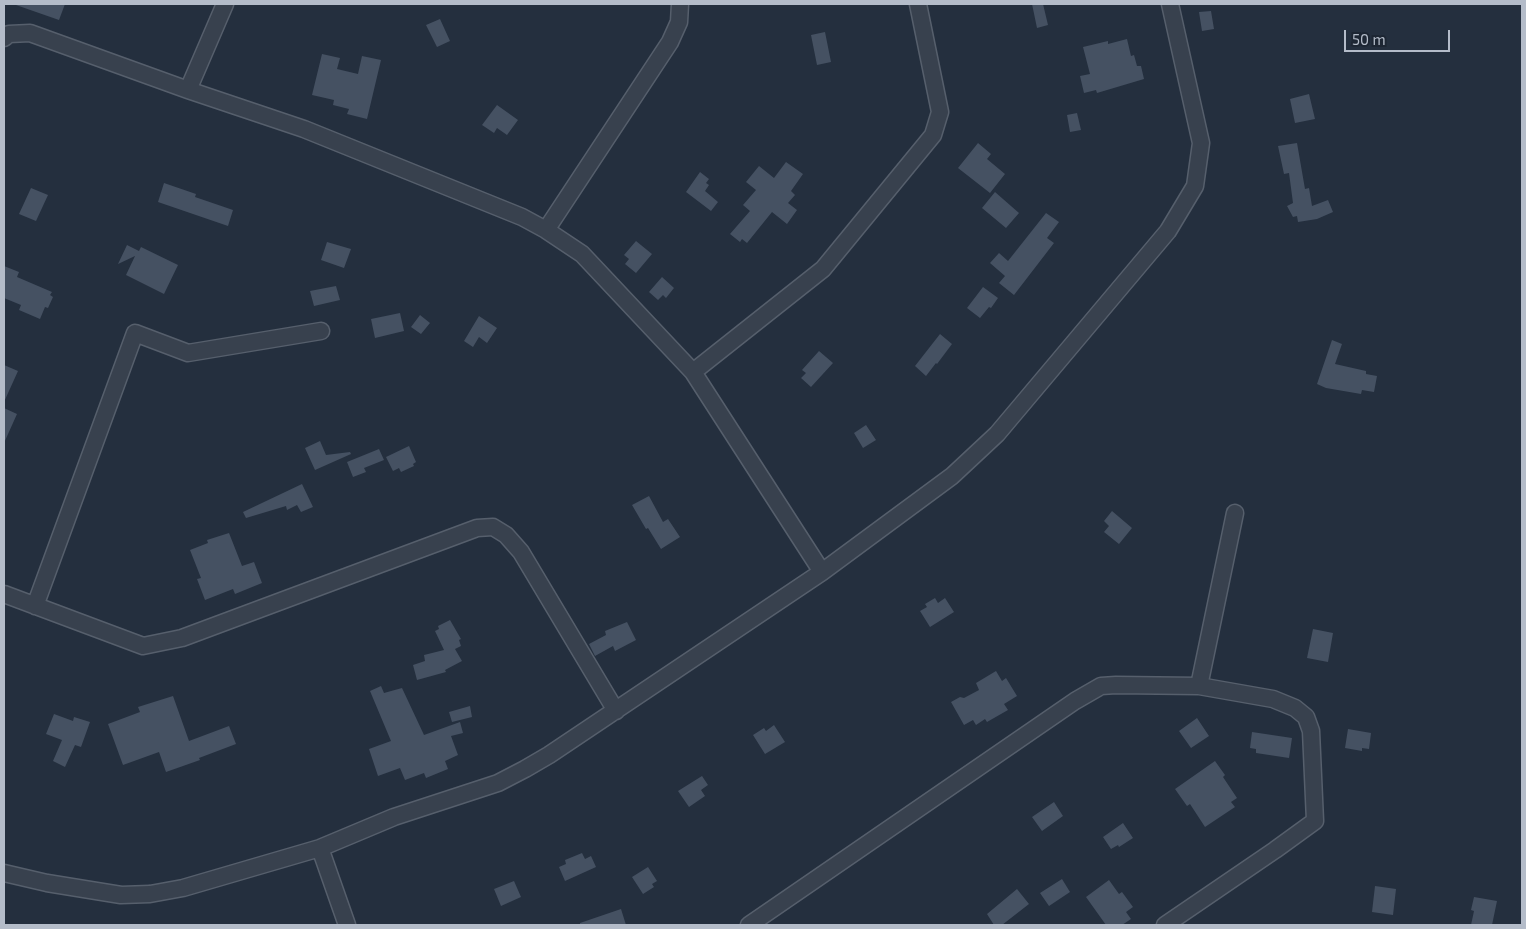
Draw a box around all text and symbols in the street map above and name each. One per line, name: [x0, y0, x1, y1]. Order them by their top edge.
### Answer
scale bar: [1346, 20, 1452, 52]
text: 50 m: [1352, 30, 1386, 48]

